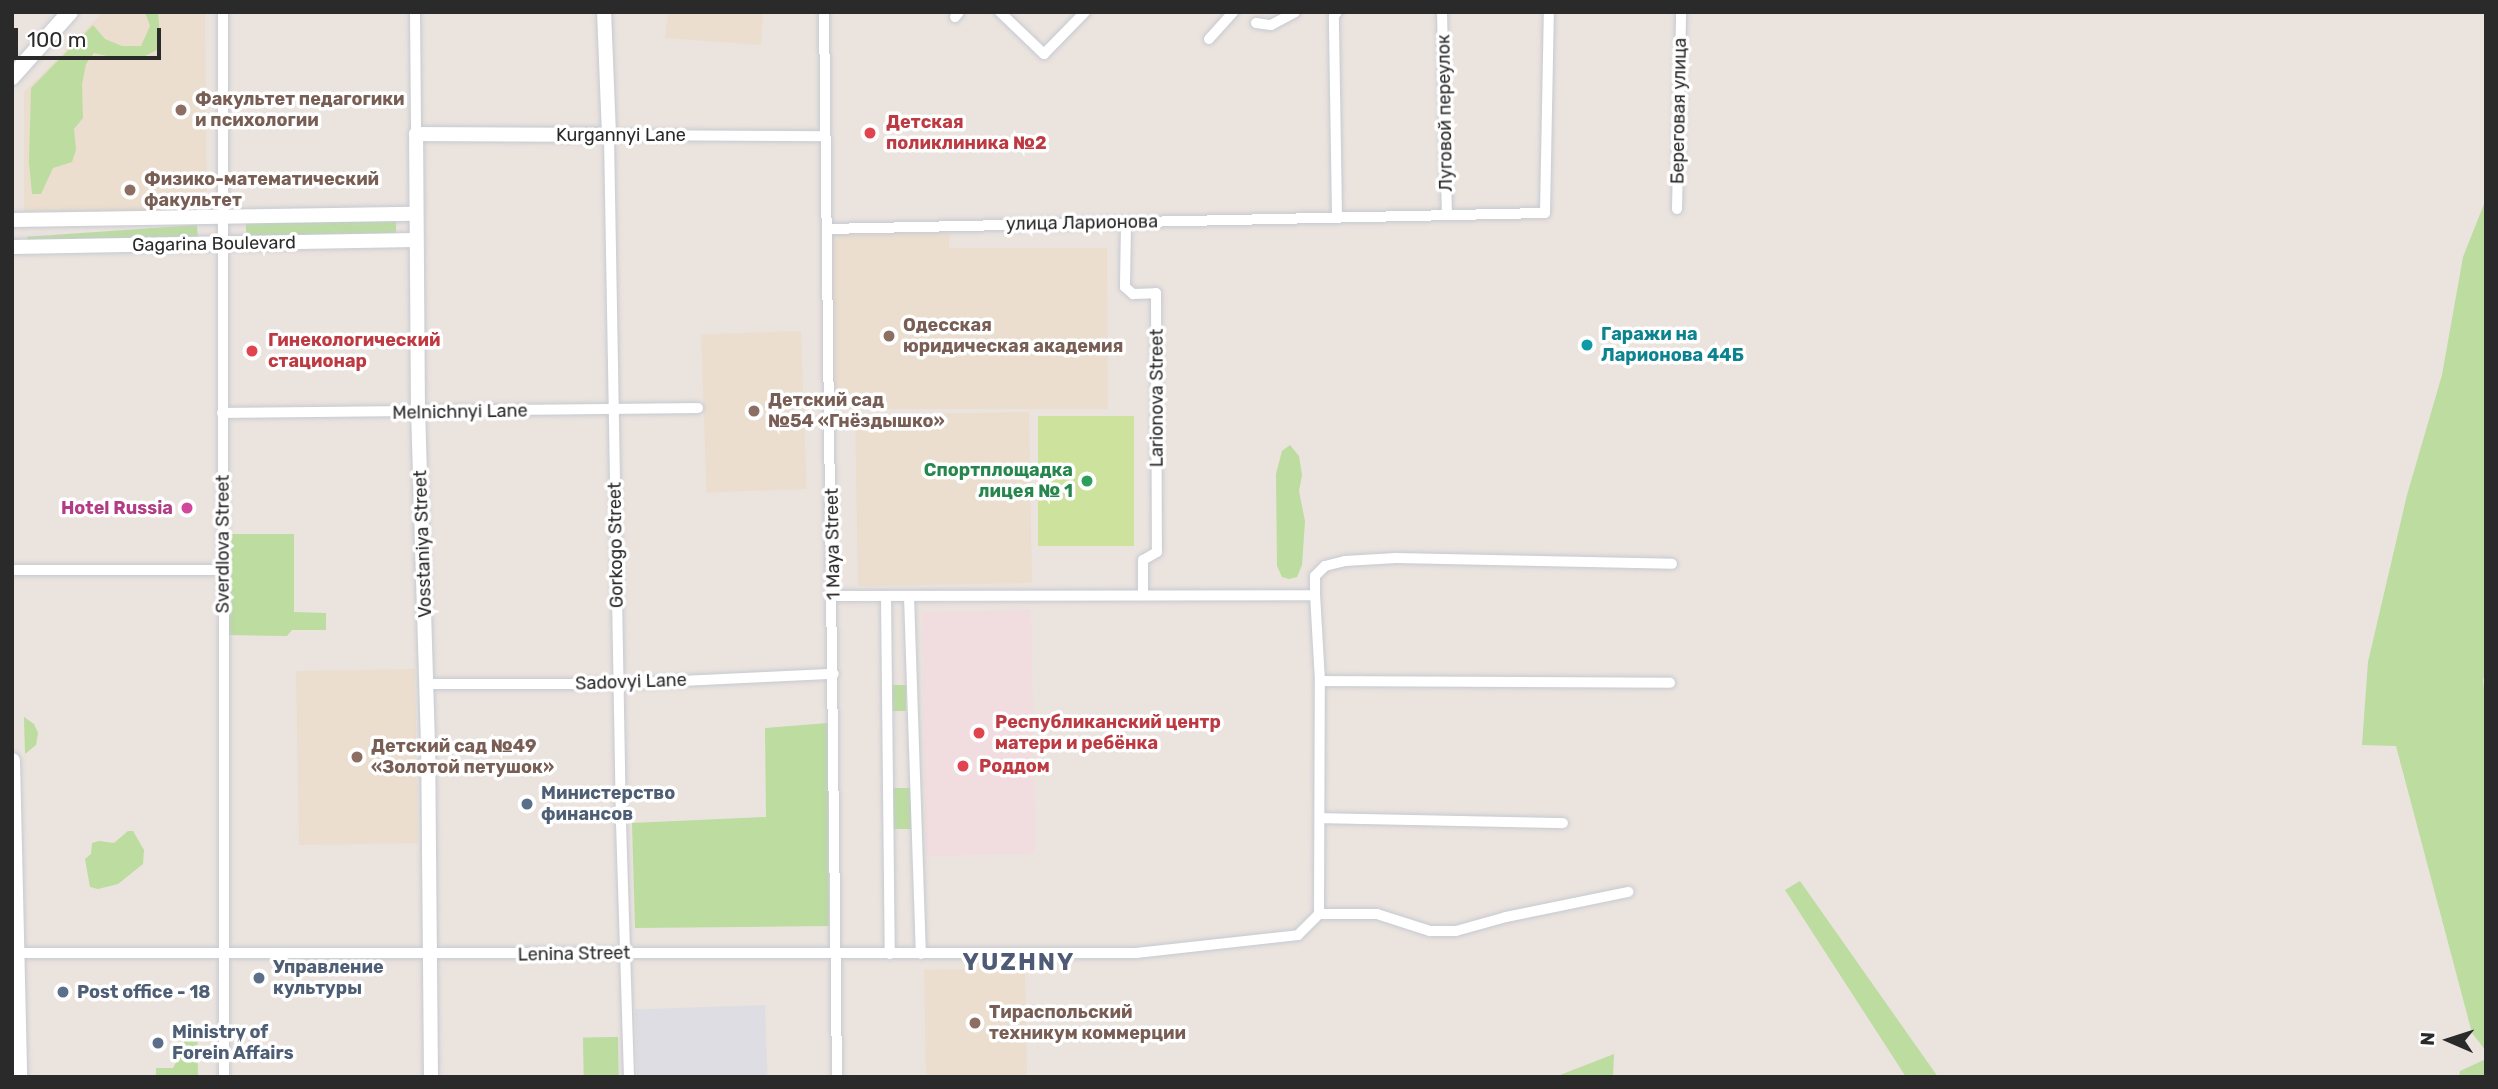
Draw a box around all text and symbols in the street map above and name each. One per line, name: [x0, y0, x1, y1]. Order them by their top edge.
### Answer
scale bar: [18, 14, 164, 58]
text: 100 m: [27, 27, 86, 52]
street label: Луговой переулок: [1433, 34, 1457, 192]
street label: Береговая улица: [1667, 38, 1691, 184]
place label: Факультет педагогики и психологии: [195, 89, 405, 132]
marker: Факультет педагогики и психологии: [173, 102, 189, 118]
place label: Детская поликлиника №2: [886, 112, 1047, 154]
marker: Детская поликлиника №2: [860, 123, 880, 143]
street label: Kurgannyi Lane: [556, 124, 686, 146]
place label: Физико-математический факультет: [144, 169, 379, 212]
marker: Физико-математический факультет: [122, 182, 138, 198]
street label: улица Ларионова: [1006, 211, 1158, 235]
street label: Gagarina Boulevard: [132, 232, 296, 256]
place label: Одесская юридическая академия: [903, 315, 1123, 358]
place label: Гаражи на Ларионова 44Б: [1601, 324, 1743, 366]
marker: Одесская юридическая академия: [881, 328, 897, 344]
street label: Larionova Street: [1146, 329, 1168, 467]
place label: Гинекологический стационар: [268, 330, 440, 372]
marker: Гаражи на Ларионова 44Б: [1579, 337, 1595, 353]
marker: Гинекологический стационар: [242, 341, 262, 361]
place label: Детский сад №54 «Гнёздышко»: [768, 390, 945, 432]
street label: Melnichnyi Lane: [392, 400, 528, 424]
marker: Детский сад №54 «Гнёздышко»: [746, 403, 762, 419]
place label: Спортплощадка лицея № 1: [924, 460, 1073, 503]
street label: Vosstaniya Street: [410, 470, 436, 618]
marker: Спортплощадка лицея № 1: [1079, 473, 1095, 489]
street label: Sverdlova Street: [212, 475, 234, 613]
street label: Gorkogo Street: [604, 482, 628, 608]
street label: 1 Maya Street: [821, 488, 845, 600]
place label: Hotel Russia: [61, 497, 173, 519]
marker: Hotel Russia: [179, 500, 195, 516]
street label: Sadovyi Lane: [575, 669, 687, 695]
place label: Республиканский центр матери и ребёнка: [995, 712, 1221, 754]
marker: Республиканский центр матери и ребёнка: [969, 723, 989, 743]
place label: Детский сад №49 «Золотой петушок»: [371, 736, 554, 778]
marker: Детский сад №49 «Золотой петушок»: [349, 749, 365, 765]
place label: Роддом: [979, 755, 1050, 777]
marker: Роддом: [953, 756, 973, 776]
place label: Министерство финансов: [541, 783, 675, 826]
marker: Министерство финансов: [519, 796, 535, 812]
street label: Lenina Street: [518, 942, 630, 966]
district label: YUZHNY: [963, 949, 1075, 977]
place label: Управление культуры: [273, 957, 384, 1000]
marker: Управление культуры: [251, 970, 267, 986]
place label: Post office - 18: [77, 981, 211, 1003]
marker: Post office - 18: [55, 984, 71, 1000]
place label: Тираспольский техникум коммерции: [989, 1002, 1186, 1044]
north arrow: [2414, 1005, 2484, 1075]
marker: Тираспольский техникум коммерции: [967, 1015, 983, 1031]
place label: Ministry of Forein Affairs: [172, 1022, 294, 1064]
text: N: [2416, 1031, 2439, 1046]
marker: Ministry of Forein Affairs: [150, 1035, 166, 1051]

